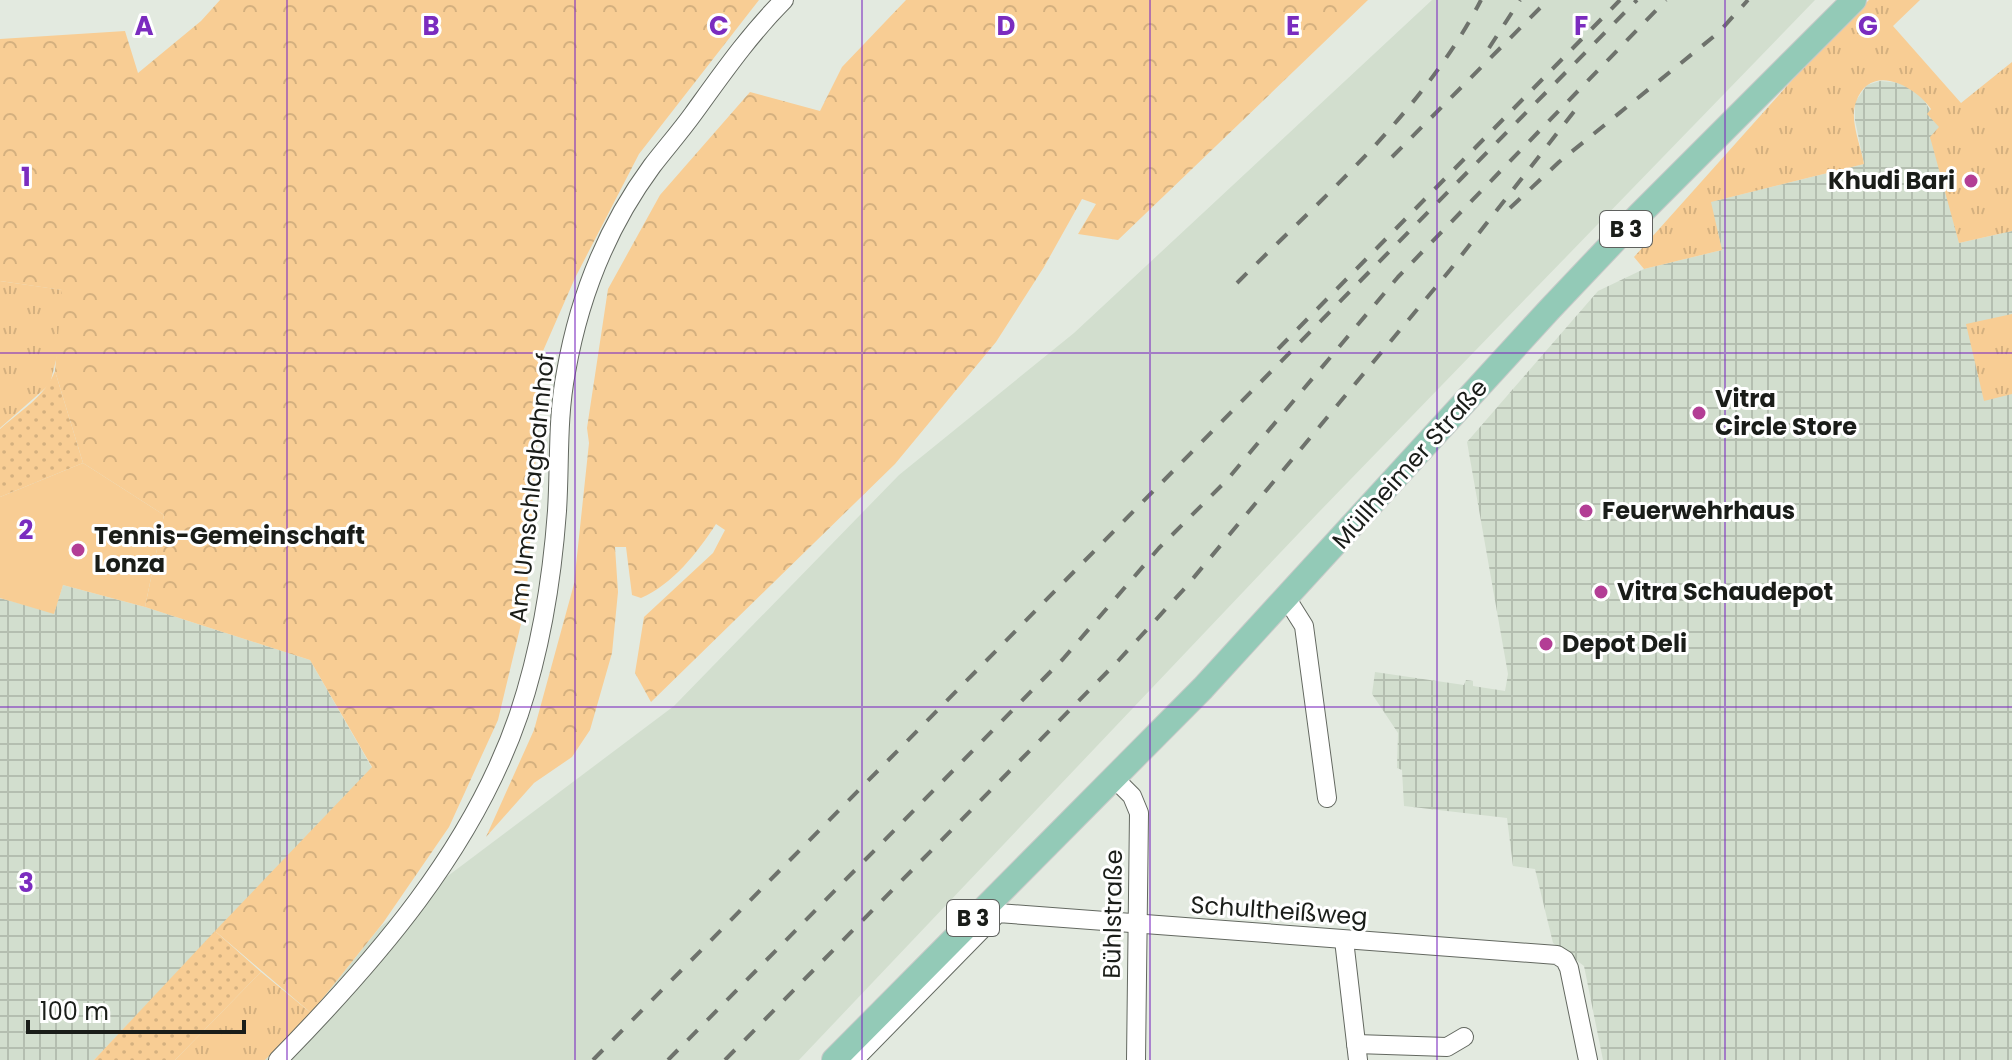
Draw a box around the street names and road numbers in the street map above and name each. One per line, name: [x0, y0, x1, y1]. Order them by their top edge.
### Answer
road number: B 3: [1600, 211, 1652, 247]
street label: Am Umschlagbahnhof: [501, 351, 562, 624]
street label: Müllheimer Straße: [1324, 372, 1495, 556]
street label: Bühlstraße: [1095, 849, 1130, 979]
street label: Schultheißweg: [1189, 888, 1369, 933]
road number: B 3: [947, 900, 999, 936]

